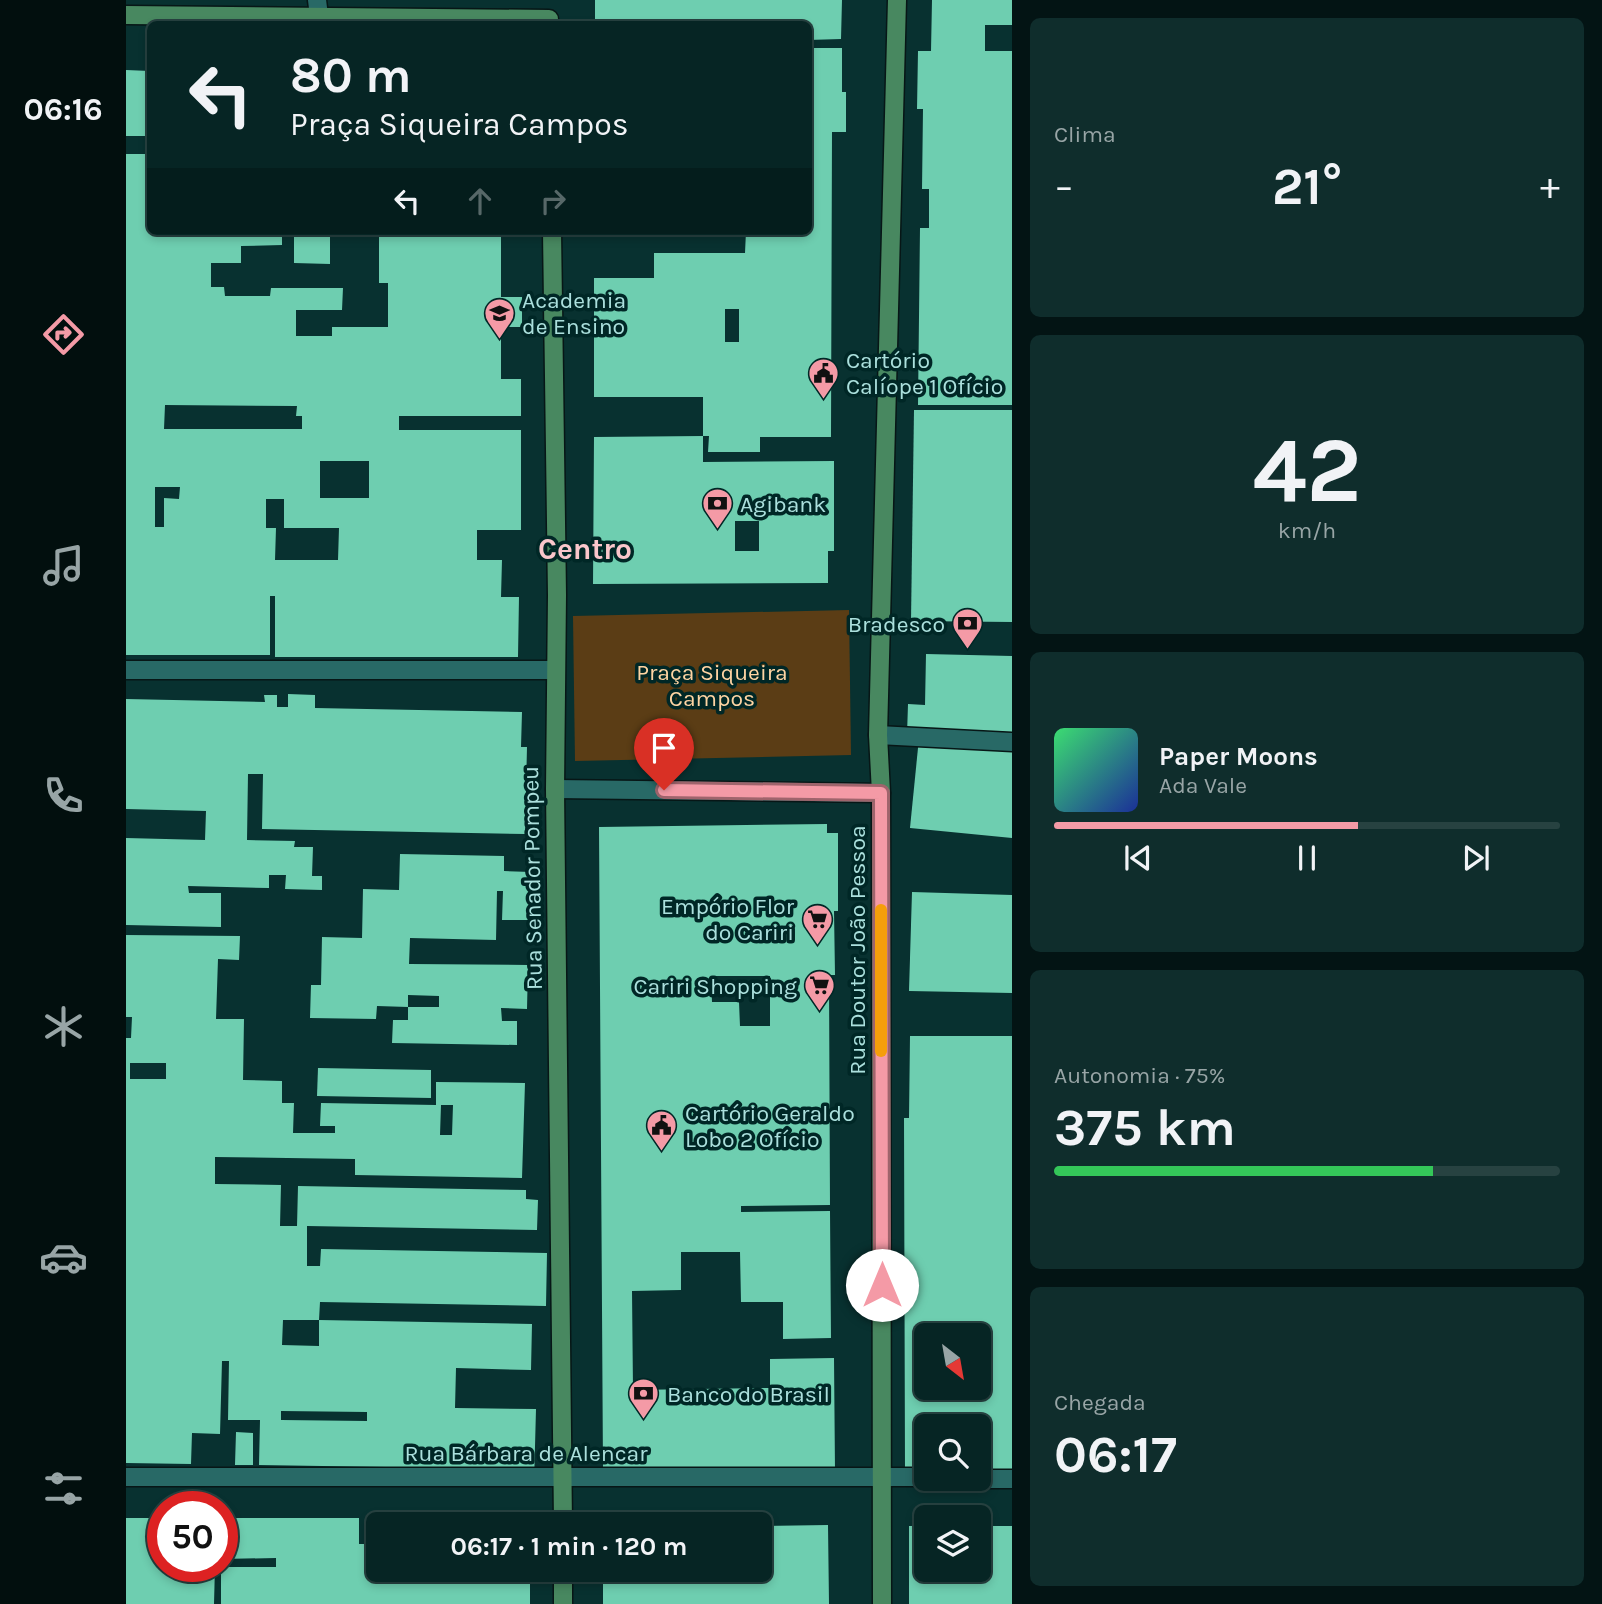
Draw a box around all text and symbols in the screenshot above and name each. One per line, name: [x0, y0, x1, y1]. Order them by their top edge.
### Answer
text: 80 m: [290, 47, 412, 104]
icon: left: [175, 49, 266, 140]
text: 06:16: [23, 91, 103, 128]
text: Praça Siqueira Campos: [290, 106, 629, 143]
text: Clima: [1054, 121, 1116, 148]
text: 21°: [1272, 156, 1342, 217]
text: −: [1054, 164, 1074, 209]
text: +: [1540, 164, 1560, 209]
icon: left: [388, 182, 426, 220]
icon: ahead: [461, 182, 499, 220]
icon: right: [534, 182, 572, 220]
place label: Academia de Ensino: [522, 287, 626, 340]
school or university icon: Academia de Ensino: [482, 296, 516, 340]
icon: directions: [39, 310, 88, 359]
place label: Cartório Calíope 1 Ofício: [846, 347, 1003, 400]
public building icon: Cartório Calíope 1 Ofício: [806, 356, 840, 400]
text: 42: [1252, 418, 1362, 524]
bank icon: Agibank: [700, 487, 734, 531]
place label: Agibank: [740, 491, 826, 518]
text: km/h: [1278, 517, 1336, 544]
district label: Centro: [538, 531, 632, 567]
icon: music: [39, 541, 88, 590]
bank icon: Bradesco: [951, 607, 985, 651]
place label: Bradesco: [848, 611, 945, 638]
park label: Praça Siqueira Campos: [636, 659, 788, 712]
pin: [634, 718, 694, 790]
icon: arrive: [645, 729, 683, 767]
text: Paper Moons: [1159, 741, 1318, 772]
street label: Rua Senador Pompeu: [517, 766, 548, 990]
icon: phone: [39, 771, 88, 820]
text: Ada Vale: [1159, 772, 1247, 799]
street label: Rua Doutor João Pessoa: [844, 825, 871, 1075]
icon: previous: [1119, 839, 1157, 877]
icon: pause: [1288, 839, 1326, 877]
icon: next: [1457, 839, 1495, 877]
place label: Empório Flor do Cariri: [661, 893, 795, 946]
supermarket icon: Empório Flor do Cariri: [800, 902, 834, 946]
supermarket icon: Cariri Shopping: [803, 969, 837, 1013]
place label: Cariri Shopping: [633, 973, 797, 1000]
icon: climate: [39, 1002, 88, 1051]
text: Autonomia · 75%: [1054, 1062, 1225, 1089]
text: 375 km: [1054, 1097, 1236, 1158]
place label: Cartório Geraldo Lobo 2 Ofício: [685, 1100, 855, 1153]
public building icon: Cartório Geraldo Lobo 2 Ofício: [645, 1109, 679, 1153]
icon: car: [39, 1233, 88, 1282]
position arrow: [845, 1248, 919, 1322]
north arrow: [914, 1323, 990, 1400]
map controls: [914, 1323, 991, 1582]
bank icon: Banco do Brasil: [627, 1377, 661, 1421]
place label: Banco do Brasil: [667, 1381, 830, 1408]
text: Chegada: [1054, 1389, 1146, 1416]
button: search: [914, 1414, 991, 1491]
text: 06:17: [1054, 1424, 1177, 1485]
street label: Rua Bárbara de Alencar: [404, 1440, 648, 1467]
icon: filters: [39, 1464, 88, 1513]
speed limit sign: 50: [147, 1491, 238, 1582]
button: layers: [914, 1505, 991, 1582]
text: 06:17 · 1 min · 120 m: [451, 1531, 687, 1562]

